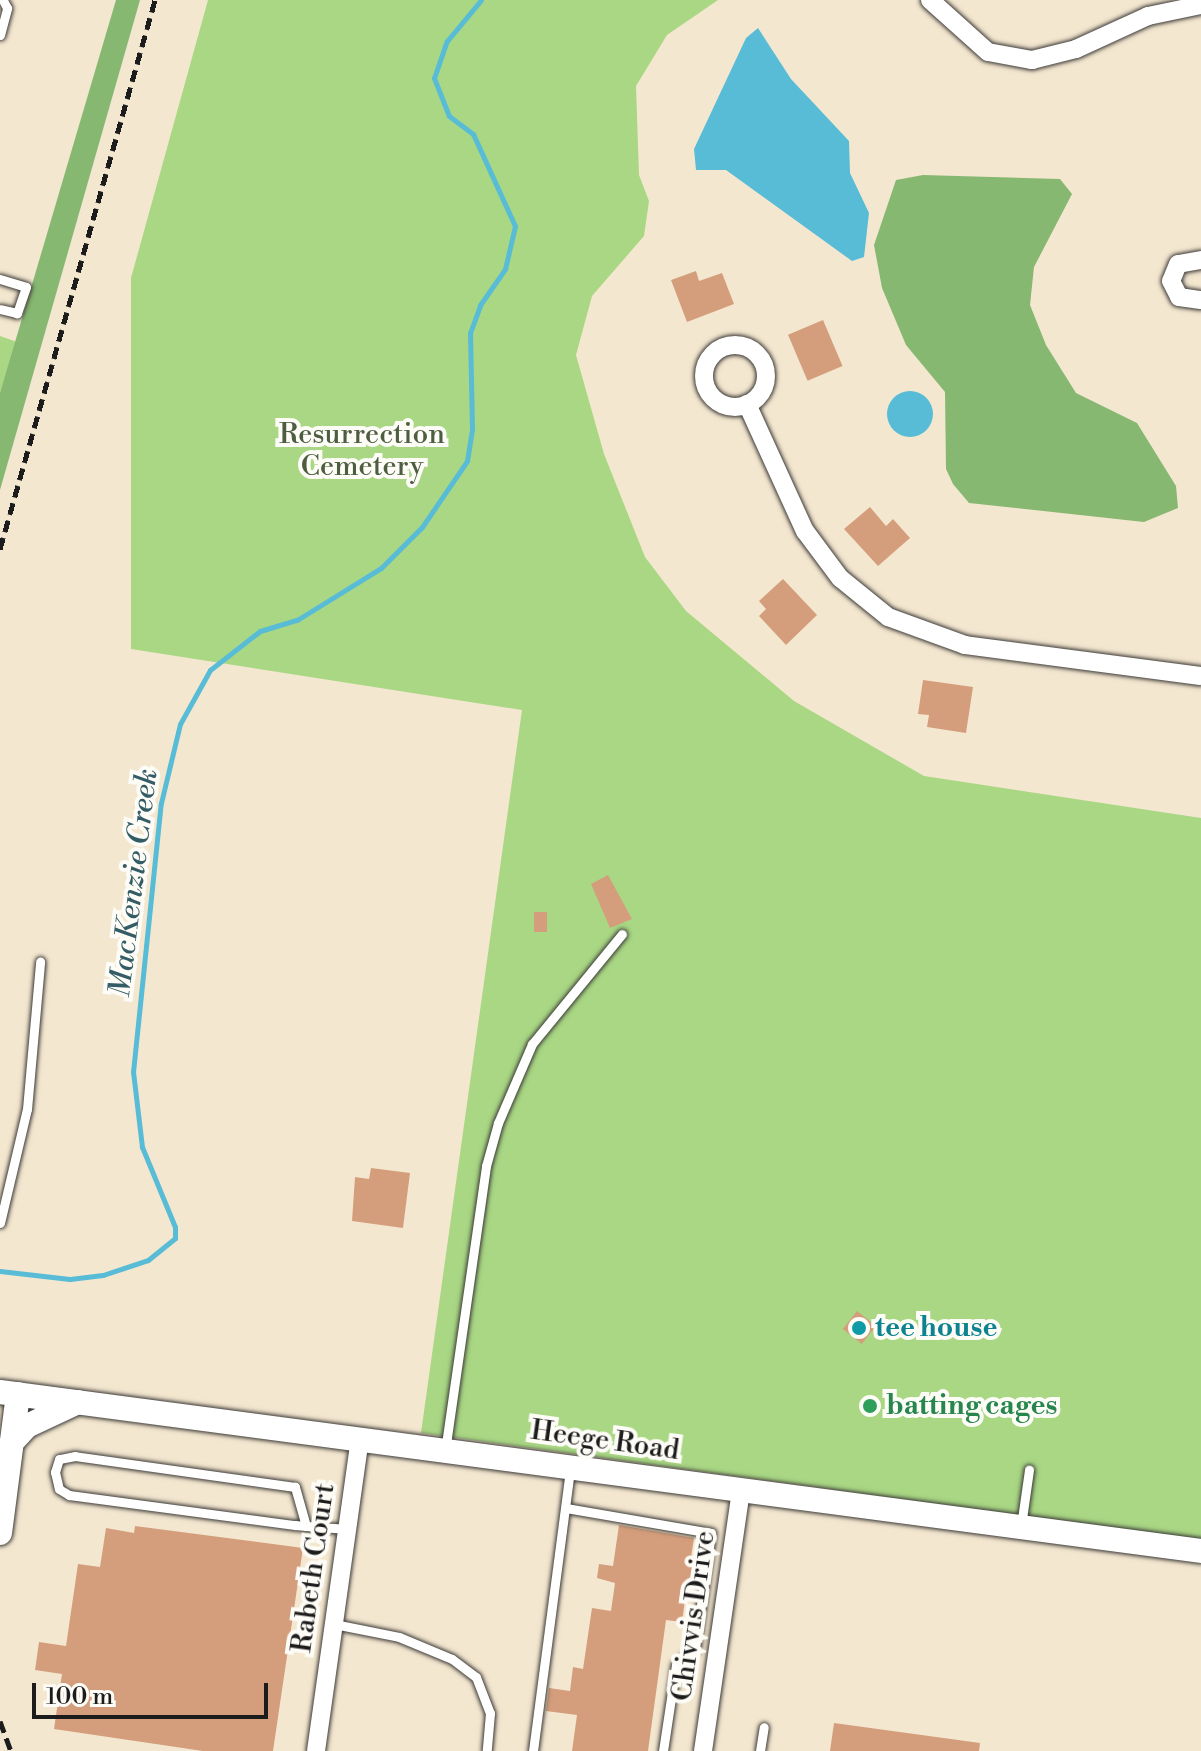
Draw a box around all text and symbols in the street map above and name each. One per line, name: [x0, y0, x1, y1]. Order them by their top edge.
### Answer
park label: Resurrection Cemetery: [279, 418, 445, 484]
water label: MacKenzie Creek: [102, 767, 166, 999]
place label: tee house: [875, 1311, 997, 1345]
marker: tee house: [850, 1319, 868, 1337]
place label: batting cages: [886, 1389, 1058, 1423]
marker: batting cages: [861, 1397, 879, 1415]
street label: Heege Road: [529, 1414, 681, 1468]
street label: Rabeth Court: [285, 1481, 343, 1655]
street label: Chivvis Drive: [665, 1529, 723, 1703]
scale bar: [36, 1667, 272, 1717]
text: 100 m: [46, 1682, 113, 1712]

